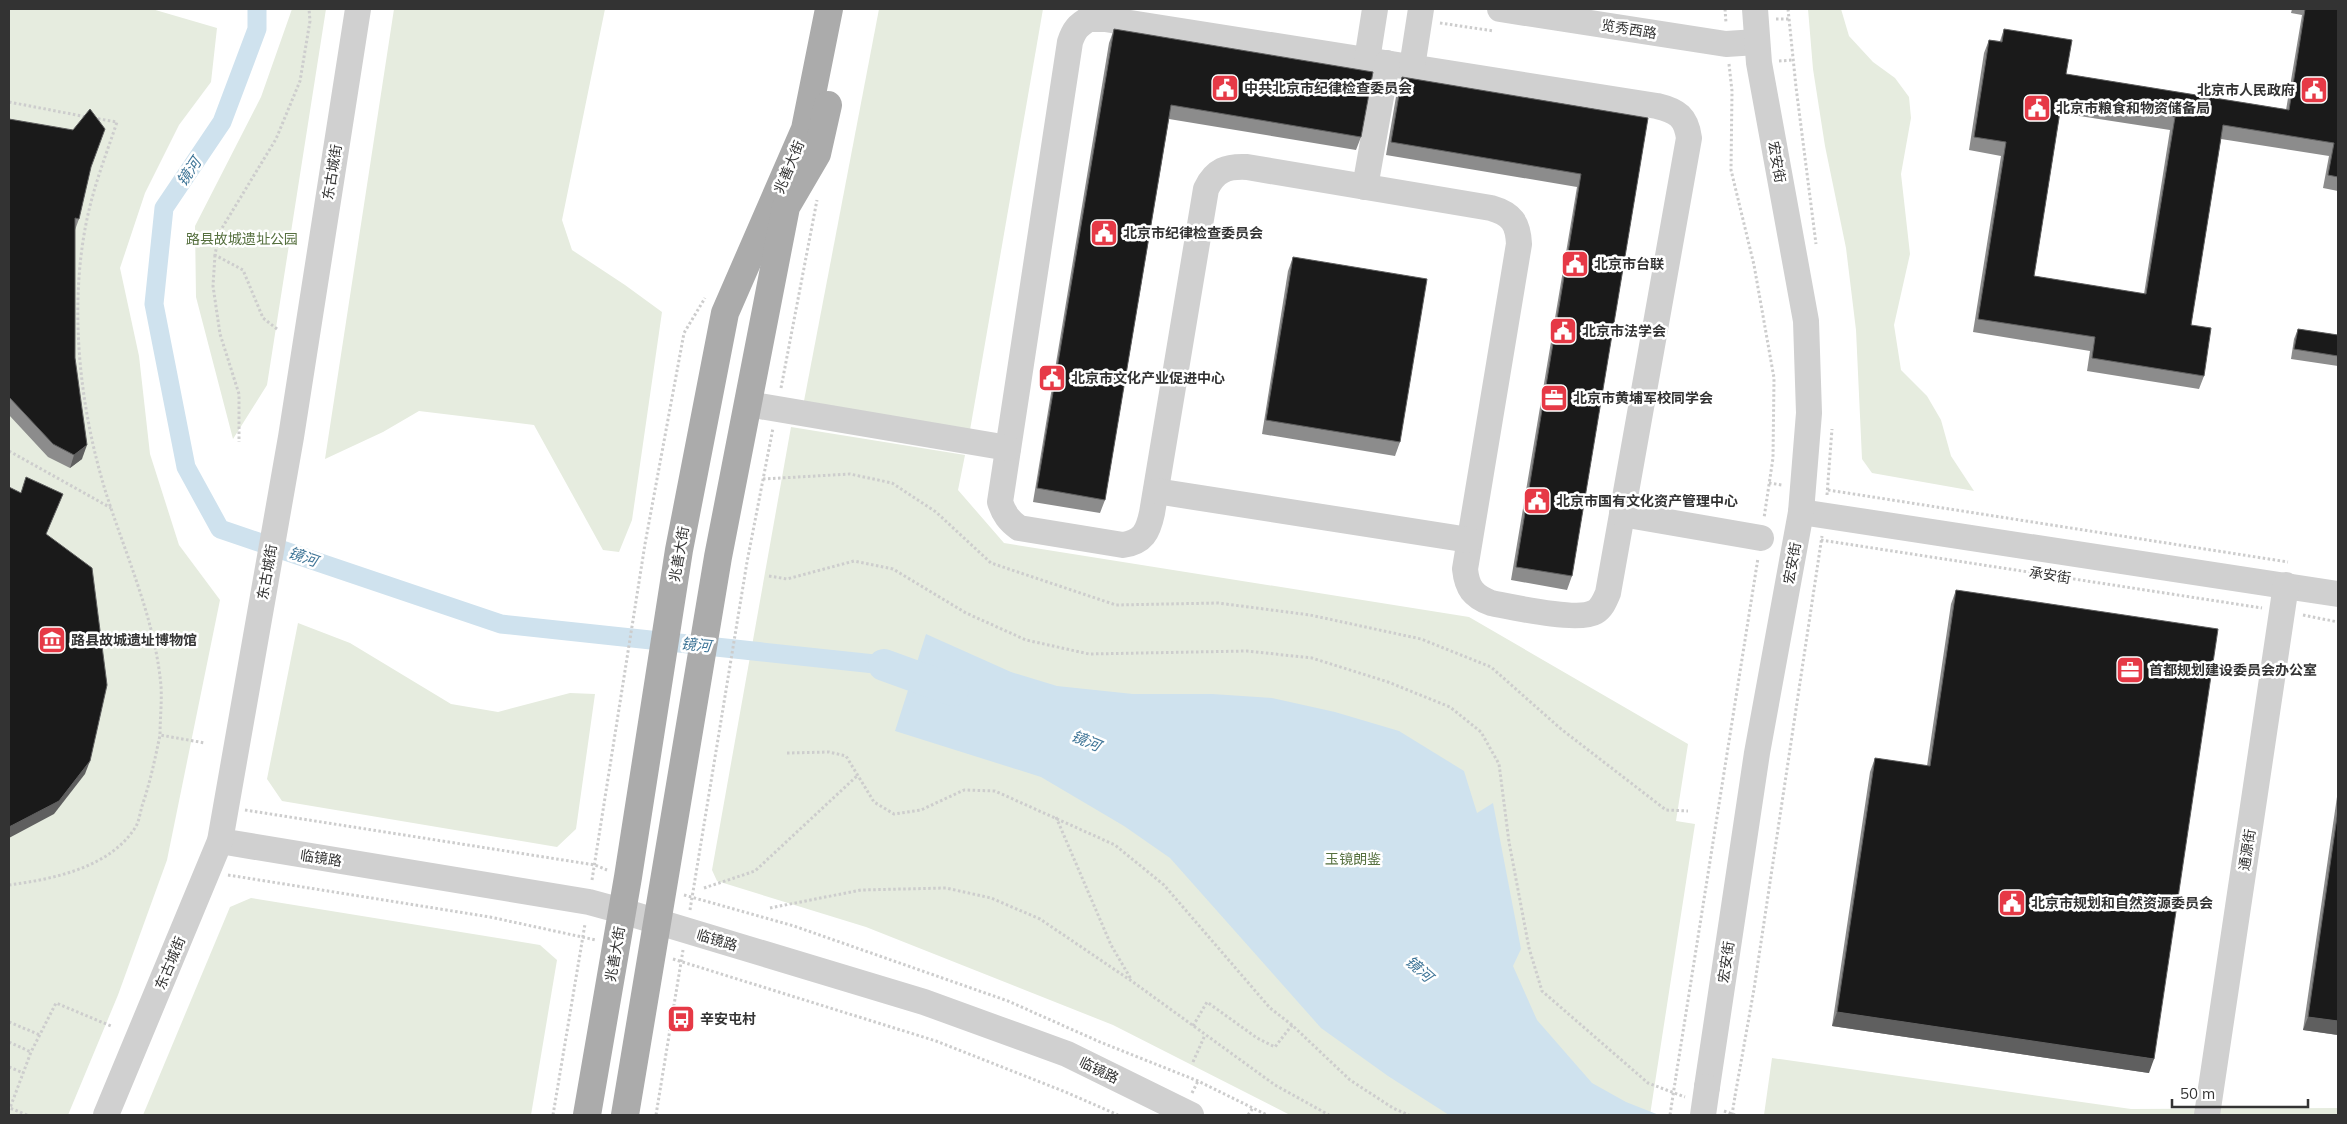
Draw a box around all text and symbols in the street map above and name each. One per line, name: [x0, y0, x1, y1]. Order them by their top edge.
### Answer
street label: 览秀西路: [1600, 16, 1658, 42]
public building icon: 中共北京市纪律检查委员会: [1210, 73, 1240, 103]
public building icon: 北京市人民政府: [2299, 75, 2329, 105]
place label: 中共北京市纪律检查委员会: [1244, 79, 1412, 97]
place label: 北京市人民政府: [2197, 81, 2295, 99]
public building icon: 北京市粮食和物资储备局: [2022, 93, 2052, 123]
place label: 北京市粮食和物资储备局: [2056, 99, 2210, 117]
street label: 兆善大街: [770, 138, 808, 196]
street label: 宏安街: [1764, 140, 1790, 184]
street label: 东古城街: [319, 143, 345, 201]
water label: 镜河: [172, 151, 207, 189]
public building icon: 北京市纪律检查委员会: [1089, 218, 1119, 248]
place label: 北京市纪律检查委员会: [1123, 224, 1263, 242]
park label: 路县故城遗址公园: [186, 230, 298, 248]
public building icon: 北京市台联: [1560, 249, 1590, 279]
place label: 北京市台联: [1594, 255, 1664, 273]
public building icon: 北京市法学会: [1548, 316, 1578, 346]
place label: 北京市法学会: [1582, 322, 1666, 340]
public building icon: 北京市文化产业促进中心: [1037, 363, 1067, 393]
place label: 北京市文化产业促进中心: [1071, 369, 1225, 387]
office icon: 北京市黄埔军校同学会: [1539, 383, 1569, 413]
place label: 北京市黄埔军校同学会: [1573, 389, 1713, 407]
public building icon: 北京市国有文化资产管理中心: [1522, 486, 1552, 516]
place label: 北京市国有文化资产管理中心: [1556, 492, 1738, 510]
street label: 兆善大街: [665, 525, 693, 583]
street label: 宏安街: [1779, 541, 1805, 585]
street label: 东古城街: [253, 543, 281, 601]
water label: 镜河: [286, 543, 323, 571]
street label: 承安街: [2028, 563, 2072, 587]
museum icon: 路县故城遗址博物馆: [37, 625, 67, 655]
place label: 路县故城遗址博物馆: [71, 631, 197, 649]
water label: 镜河: [680, 633, 715, 656]
office icon: 首都规划建设委员会办公室: [2115, 655, 2145, 685]
place label: 首都规划建设委员会办公室: [2149, 661, 2317, 679]
water label: 镜河: [1069, 726, 1106, 756]
street label: 通源街: [2235, 828, 2259, 872]
street label: 临镜路: [299, 846, 343, 870]
park label: 玉镜朗鉴: [1325, 850, 1381, 868]
public building icon: 北京市规划和自然资源委员会: [1997, 888, 2027, 918]
place label: 北京市规划和自然资源委员会: [2031, 894, 2213, 912]
street label: 兆善大街: [601, 925, 629, 983]
street label: 临镜路: [694, 925, 740, 955]
street label: 东古城街: [151, 934, 189, 992]
street label: 宏安街: [1714, 940, 1738, 984]
water label: 镜河: [1402, 952, 1439, 988]
bus stop icon: 辛安屯村: [666, 1004, 696, 1034]
place label: 辛安屯村: [700, 1010, 756, 1028]
street label: 临镜路: [1076, 1053, 1122, 1087]
scale bar: [2172, 1076, 2308, 1108]
text: 50 m: [2180, 1084, 2215, 1103]

